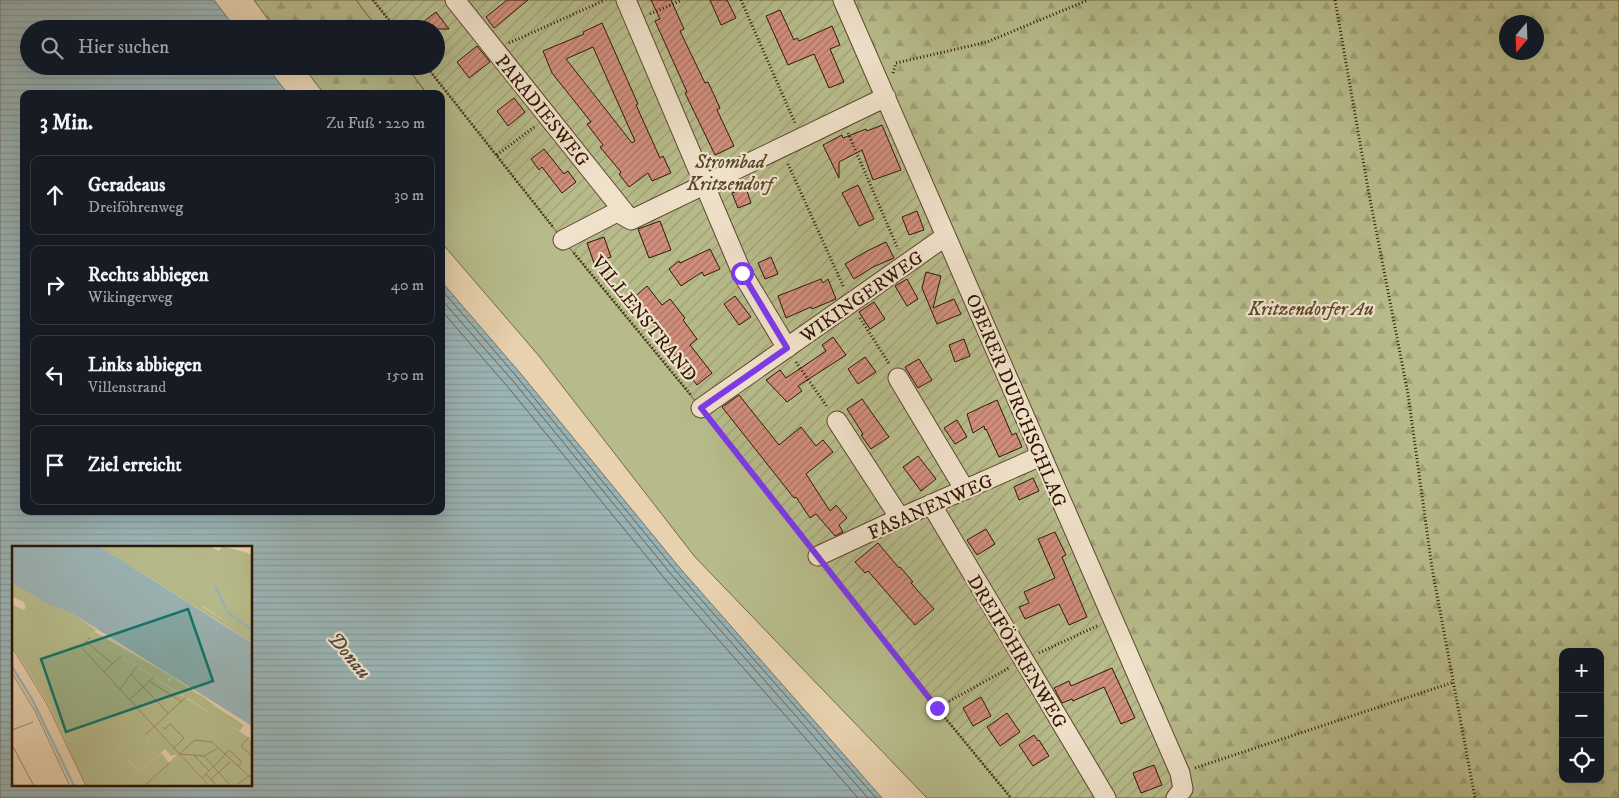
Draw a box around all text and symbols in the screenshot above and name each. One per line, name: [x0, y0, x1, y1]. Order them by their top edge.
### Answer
north arrow: [1499, 15, 1544, 60]
search box: [20, 20, 445, 75]
icon: search: [38, 34, 66, 62]
text: Hier suchen: [78, 36, 169, 59]
street label: PARADIESWEG: [490, 51, 594, 171]
text: 3 Min.: [40, 110, 93, 136]
text: Zu Fuß · 220 m: [326, 113, 425, 133]
park label: Strombad Kritzendorf: [686, 151, 778, 196]
text: Geradeaus: [88, 174, 165, 197]
icon: ahead: [41, 181, 69, 209]
text: 30 m: [394, 185, 424, 205]
text: Dreiföhrenweg: [88, 197, 183, 217]
street label: WIKINGERWEG: [795, 246, 928, 349]
street label: VILLENSTRAND: [585, 251, 702, 386]
route start: [731, 262, 754, 285]
text: Rechts abbiegen: [88, 264, 209, 287]
icon: right: [41, 271, 69, 299]
text: 40 m: [391, 275, 424, 295]
text: Wikingerweg: [88, 287, 172, 307]
street label: OBERER DURCHSCHLAG: [960, 291, 1071, 511]
park label: Kritzendorfer Au: [1247, 298, 1374, 321]
text: Links abbiegen: [88, 354, 202, 377]
icon: left: [41, 361, 69, 389]
text: 150 m: [386, 365, 424, 385]
text: Villenstrand: [88, 377, 166, 397]
icon: arrive: [41, 451, 69, 479]
text: Ziel erreicht: [88, 454, 182, 477]
street label: FASANENWEG: [865, 470, 997, 545]
inset map: [12, 546, 252, 786]
street label: DREIFÖHRENWEG: [962, 571, 1072, 733]
water label: Donau: [322, 627, 376, 685]
map controls: [1559, 648, 1604, 783]
button: +: [1559, 648, 1604, 693]
button: −: [1559, 693, 1604, 738]
route end: [926, 697, 949, 720]
button: locate: [1559, 738, 1604, 783]

